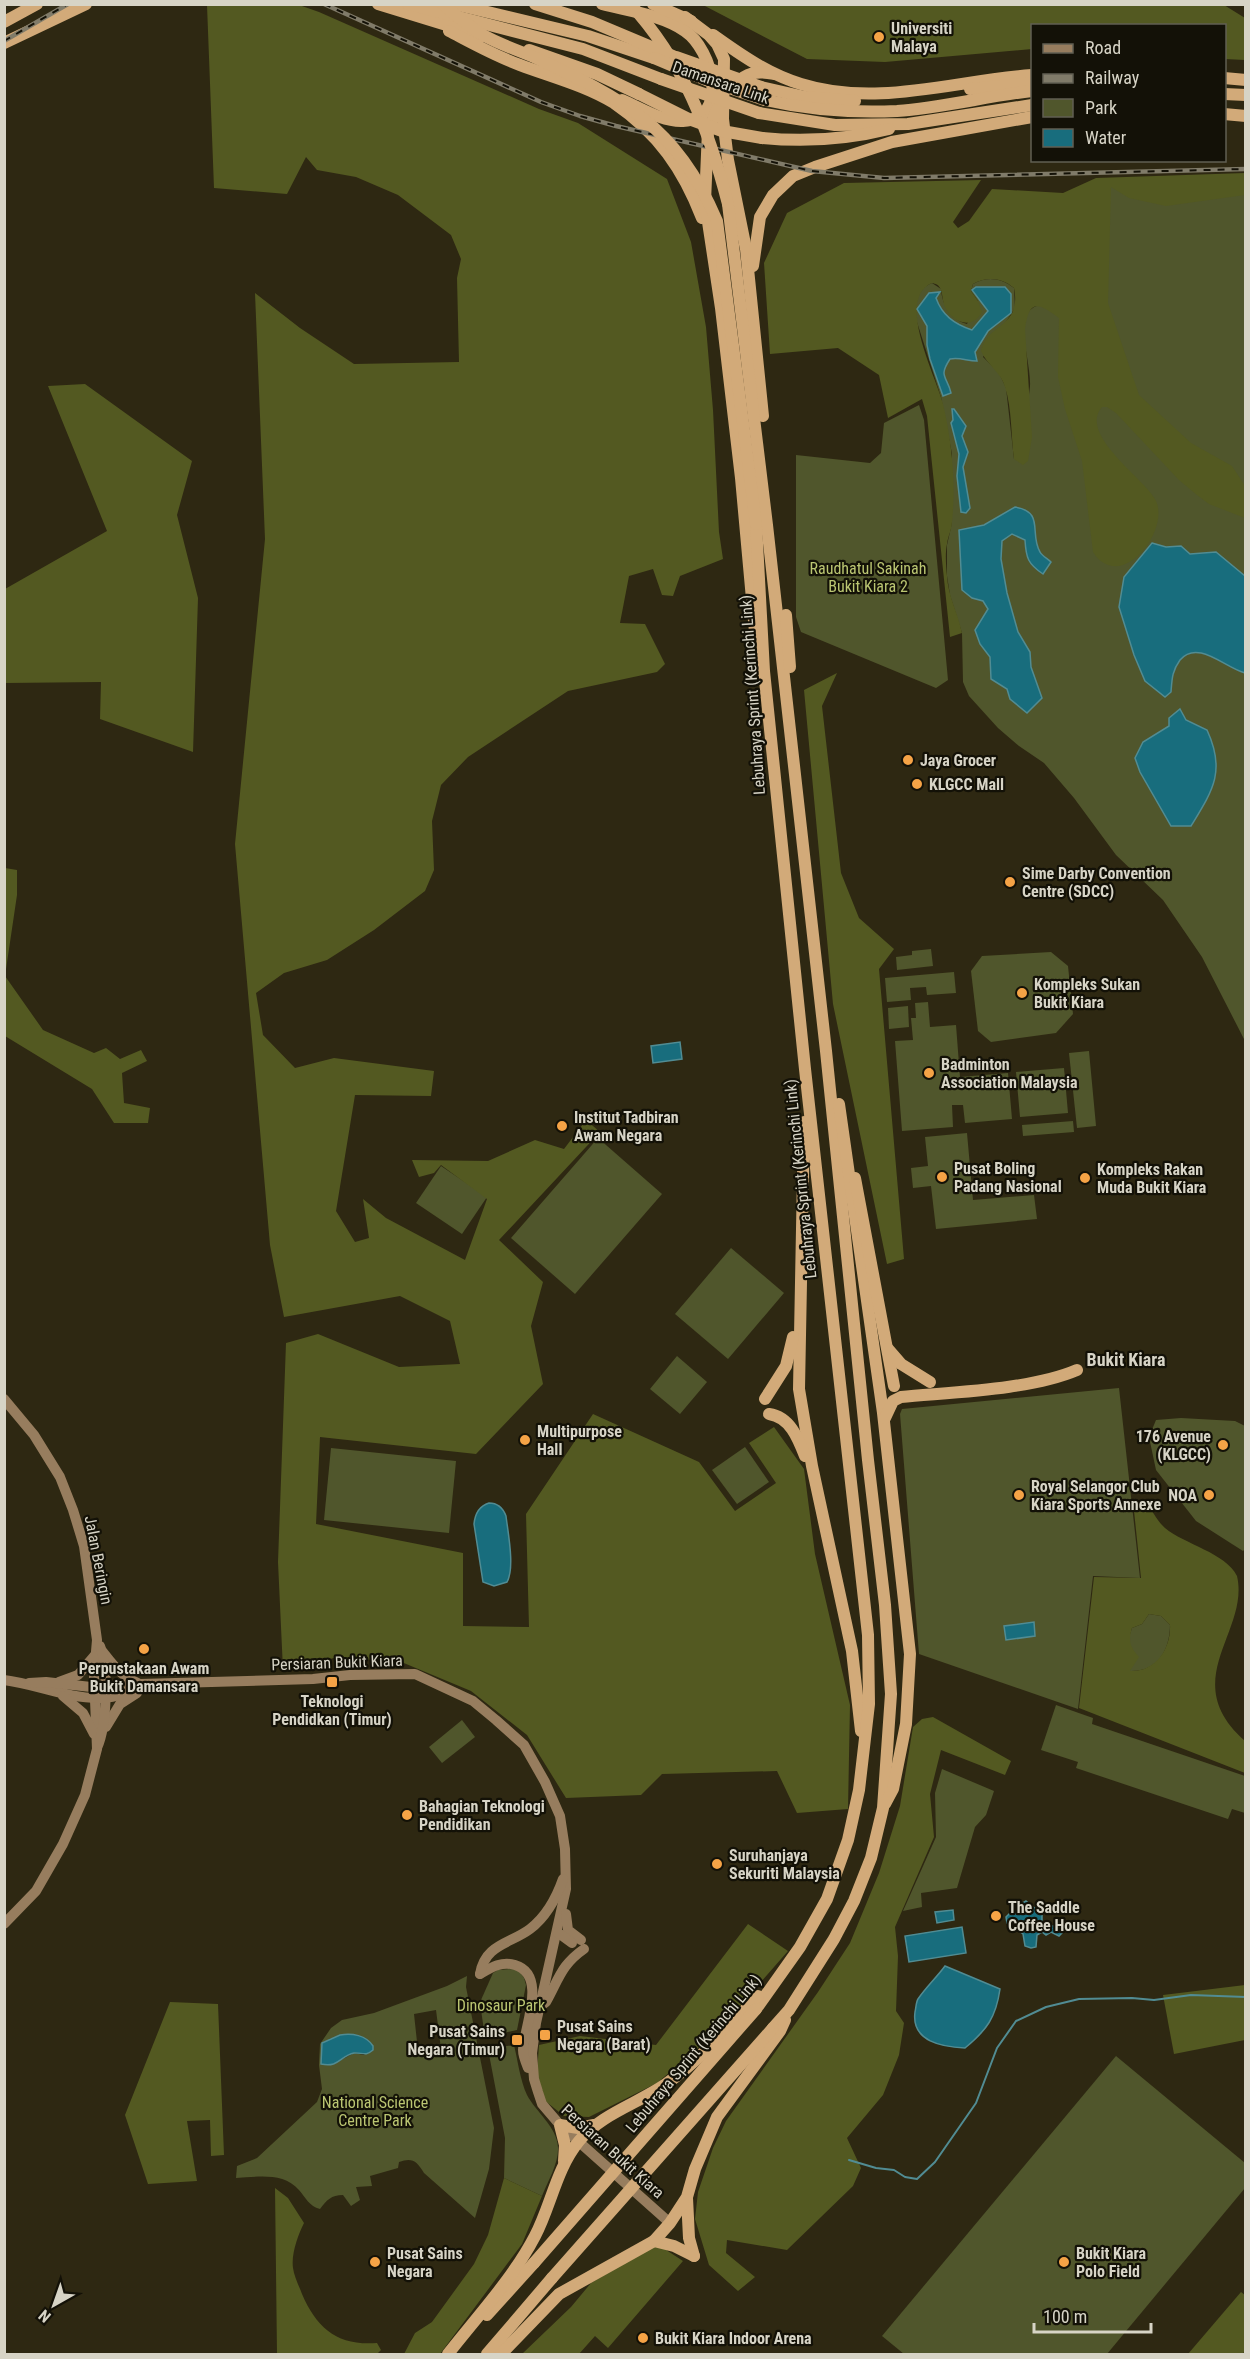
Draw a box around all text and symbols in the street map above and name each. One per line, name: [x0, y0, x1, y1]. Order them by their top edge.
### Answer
place label: Universiti Malaya: [891, 19, 952, 56]
legend: [1031, 24, 1226, 162]
marker: Universiti Malaya: [872, 30, 886, 44]
text: Road: [1085, 37, 1121, 58]
street label: Damansara Link: [670, 57, 773, 108]
text: Railway: [1085, 67, 1140, 88]
text: Park: [1085, 97, 1117, 118]
text: Water: [1085, 127, 1127, 148]
park label: Raudhatul Sakinah Bukit Kiara 2: [809, 559, 927, 596]
street label: Lebuhraya Sprint (Kerinchi Link): [736, 594, 769, 796]
place label: Jaya Grocer: [920, 751, 996, 770]
marker: Jaya Grocer: [901, 753, 915, 767]
place label: KLGCC Mall: [929, 775, 1004, 794]
marker: KLGCC Mall: [910, 777, 924, 791]
place label: Sime Darby Convention Centre (SDCC): [1022, 864, 1171, 901]
marker: Sime Darby Convention Centre (SDCC): [1003, 875, 1017, 889]
place label: Kompleks Sukan Bukit Kiara: [1034, 975, 1140, 1012]
marker: Kompleks Sukan Bukit Kiara: [1015, 986, 1029, 1000]
place label: Badminton Association Malaysia: [941, 1055, 1078, 1092]
marker: Badminton Association Malaysia: [922, 1066, 936, 1080]
street label: Lebuhraya Sprint (Kerinchi Link): [781, 1078, 820, 1280]
place label: Institut Tadbiran Awam Negara: [574, 1108, 679, 1145]
marker: Institut Tadbiran Awam Negara: [555, 1119, 569, 1133]
place label: Pusat Boling Padang Nasional: [954, 1159, 1062, 1196]
place label: Kompleks Rakan Muda Bukit Kiara: [1097, 1160, 1207, 1197]
marker: Pusat Boling Padang Nasional: [935, 1170, 949, 1184]
marker: Kompleks Rakan Muda Bukit Kiara: [1078, 1171, 1092, 1185]
district label: Bukit Kiara: [1087, 1349, 1165, 1370]
place label: Multipurpose Hall: [537, 1422, 622, 1459]
place label: 176 Avenue (KLGCC): [1136, 1427, 1211, 1464]
marker: Multipurpose Hall: [518, 1433, 532, 1447]
marker: 176 Avenue (KLGCC): [1216, 1438, 1230, 1452]
place label: Royal Selangor Club Kiara Sports Annexe: [1031, 1477, 1161, 1514]
place label: NOA: [1168, 1486, 1197, 1505]
marker: Royal Selangor Club Kiara Sports Annexe: [1012, 1488, 1026, 1502]
marker: NOA: [1202, 1488, 1216, 1502]
street label: Jalan Beringin: [81, 1514, 116, 1606]
marker: Perpustakaan Awam Bukit Damansara: [137, 1642, 151, 1656]
street label: Persiaran Bukit Kiara: [271, 1651, 403, 1674]
place label: Perpustakaan Awam Bukit Damansara: [79, 1659, 209, 1696]
marker: Teknologi Pendidkan (Timur): [325, 1675, 339, 1689]
place label: Teknologi Pendidkan (Timur): [272, 1692, 392, 1729]
place label: Bahagian Teknologi Pendidikan: [419, 1797, 545, 1834]
marker: Bahagian Teknologi Pendidikan: [400, 1808, 414, 1822]
place label: Suruhanjaya Sekuriti Malaysia: [729, 1846, 840, 1883]
marker: Suruhanjaya Sekuriti Malaysia: [710, 1857, 724, 1871]
place label: The Saddle Coffee House: [1008, 1898, 1095, 1935]
marker: The Saddle Coffee House: [989, 1909, 1003, 1923]
street label: Lebuhraya Sprint (Kerinchi Link): [622, 1970, 765, 2136]
park label: Dinosaur Park: [457, 1996, 546, 2015]
place label: Pusat Sains Negara (Barat): [557, 2017, 651, 2054]
place label: Pusat Sains Negara (Timur): [408, 2022, 505, 2059]
marker: Pusat Sains Negara (Barat): [538, 2028, 552, 2042]
marker: Pusat Sains Negara (Timur): [510, 2033, 524, 2047]
park label: National Science Centre Park: [322, 2093, 428, 2130]
street label: Persiaran Bukit Kiara: [557, 2100, 668, 2202]
place label: Pusat Sains Negara: [387, 2244, 463, 2281]
place label: Bukit Kiara Polo Field: [1076, 2244, 1147, 2281]
marker: Pusat Sains Negara: [368, 2255, 382, 2269]
marker: Bukit Kiara Polo Field: [1057, 2255, 1071, 2269]
north arrow: [24, 2275, 84, 2335]
scale bar: [1034, 2296, 1151, 2334]
text: N: [35, 2306, 55, 2327]
text: 100 m: [1043, 2306, 1087, 2327]
place label: Bukit Kiara Indoor Arena: [655, 2329, 812, 2348]
marker: Bukit Kiara Indoor Arena: [636, 2331, 650, 2345]

